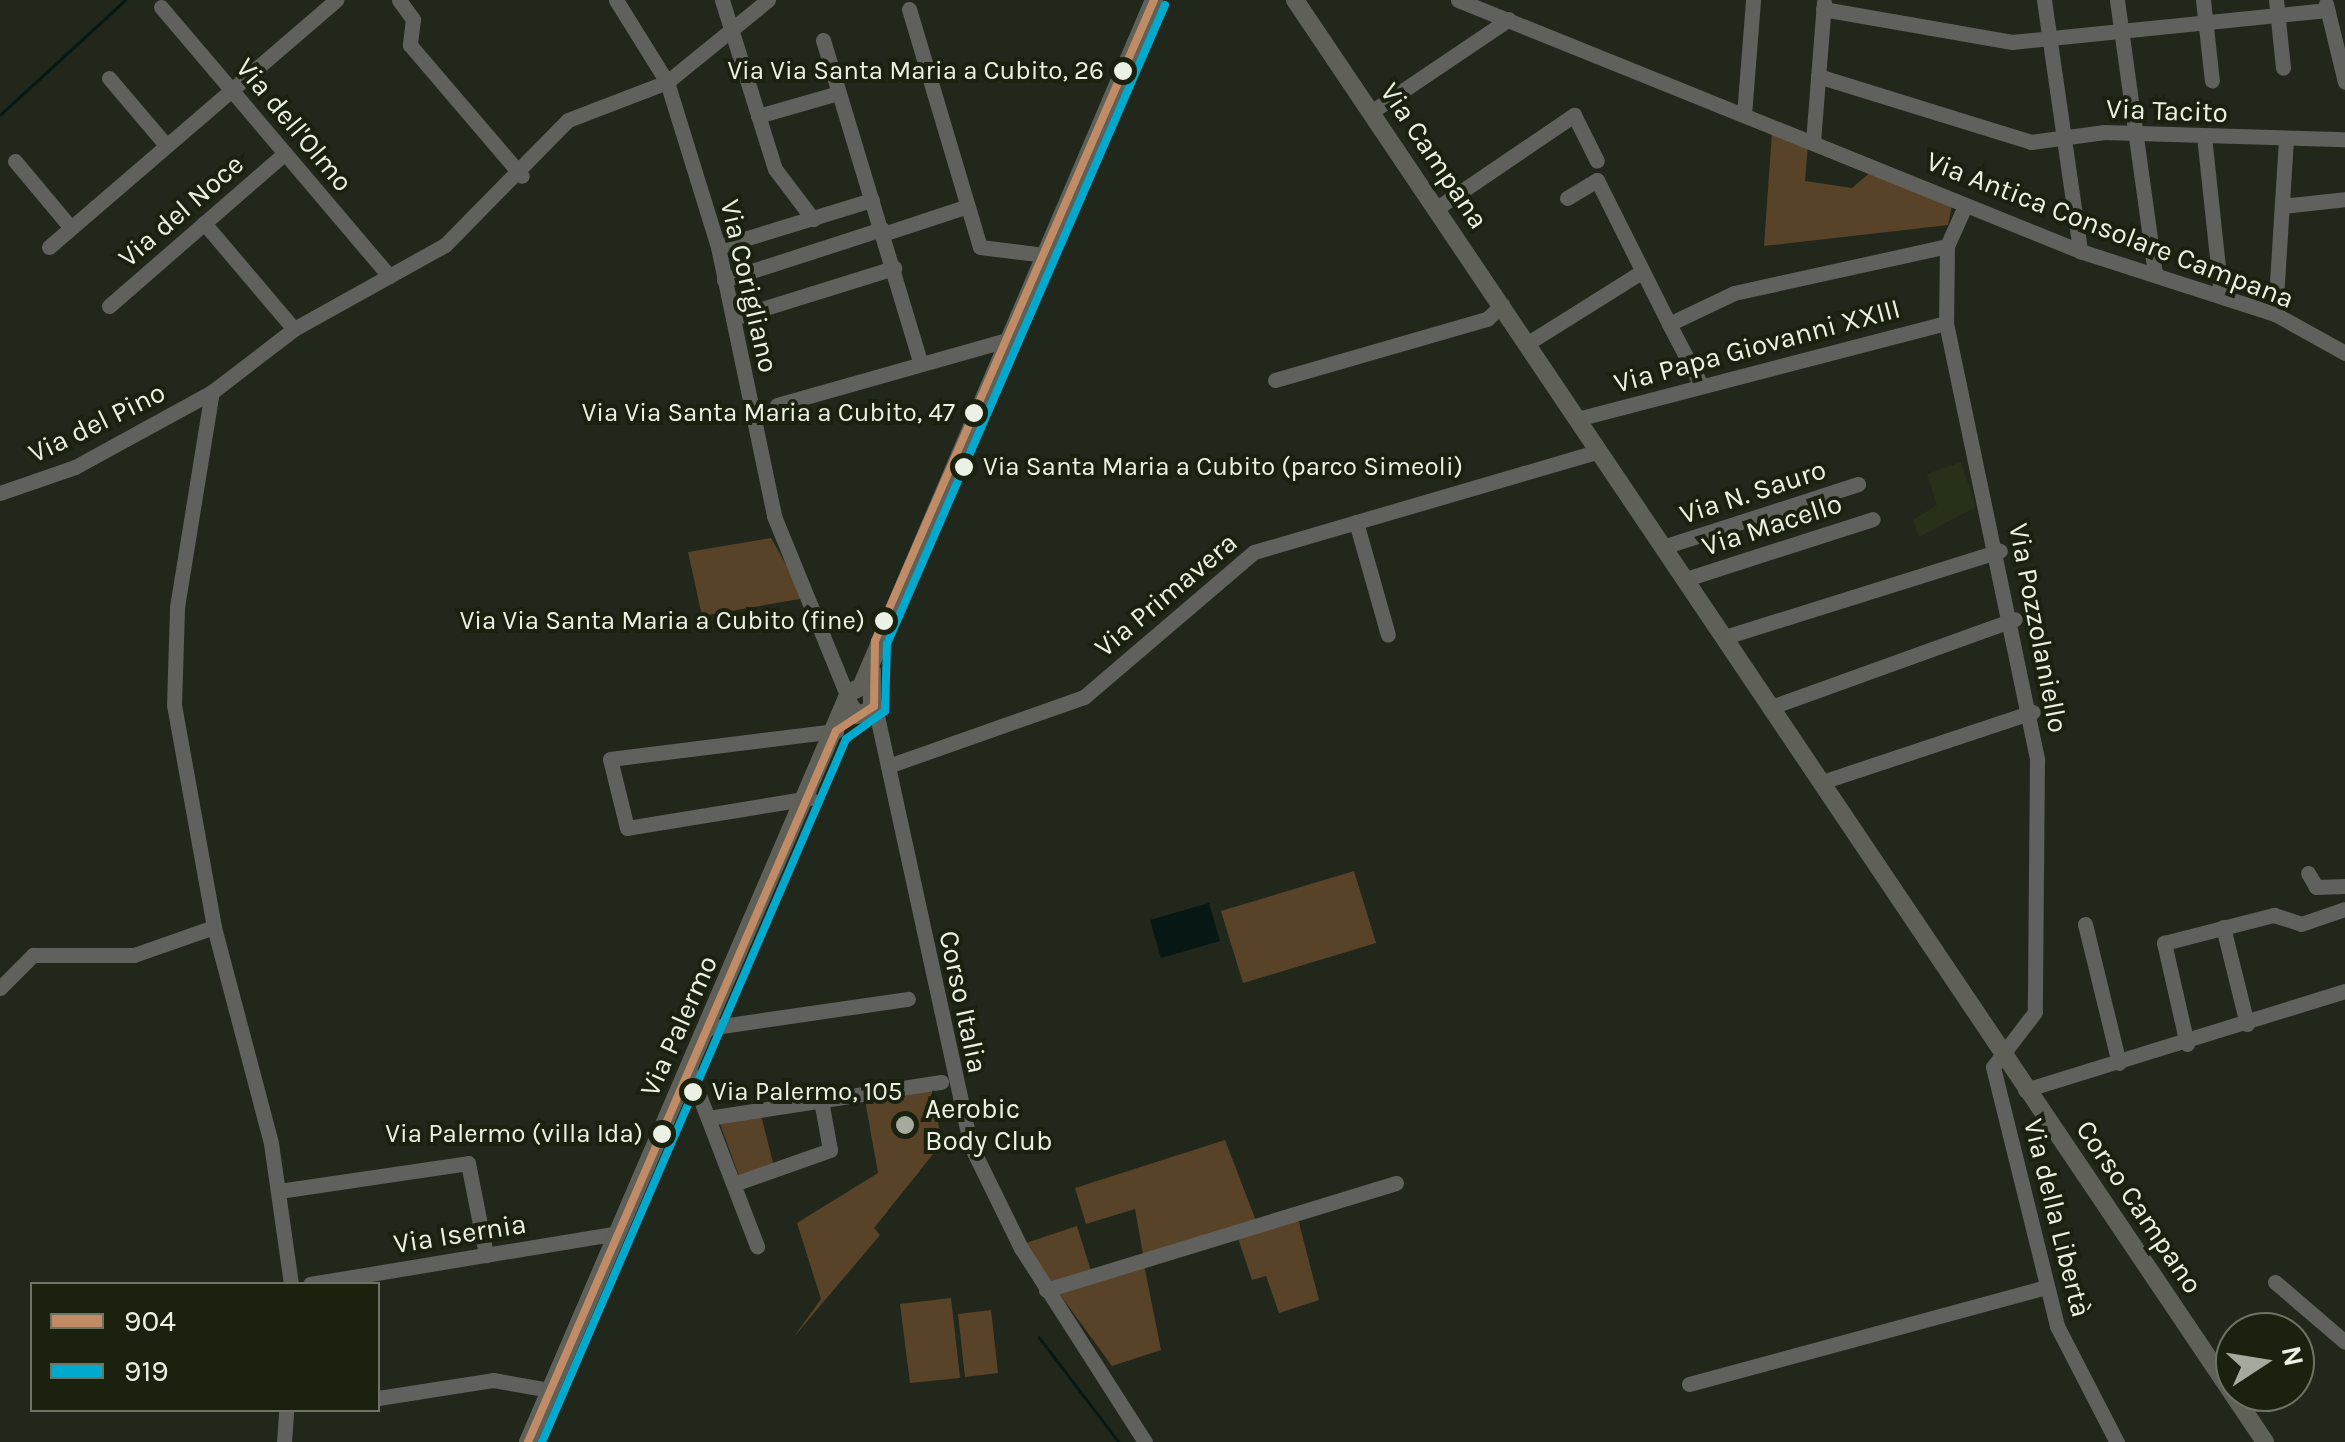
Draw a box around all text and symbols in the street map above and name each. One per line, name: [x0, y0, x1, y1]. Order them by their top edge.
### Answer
street label: Via dell'Olmo: [228, 51, 360, 199]
place label: Via Via Santa Maria a Cubito, 26: [727, 55, 1104, 87]
marker: Via Via Santa Maria a Cubito, 26: [1113, 61, 1133, 81]
street label: Via Campana: [1373, 77, 1495, 235]
street label: Via Tacito: [2106, 92, 2228, 130]
street label: Via Antica Consolare Campana: [1921, 144, 2299, 316]
street label: Via del Noce: [112, 148, 250, 274]
street label: Via Corigliano: [713, 196, 785, 376]
street label: Via Papa Giovanni XXIII: [1610, 292, 1904, 400]
street label: Via del Pino: [23, 376, 171, 470]
place label: Via Via Santa Maria a Cubito, 47: [582, 397, 955, 429]
marker: Via Via Santa Maria a Cubito, 47: [964, 403, 984, 423]
place label: Via Santa Maria a Cubito (parco Simeoli): [983, 451, 1463, 483]
street label: Via N. Sauro: [1676, 453, 1830, 531]
marker: Via Santa Maria a Cubito (parco Simeoli): [954, 457, 974, 477]
street label: Via Macello: [1698, 487, 1846, 563]
street label: Via Pozzolaniello: [2001, 520, 2075, 736]
street label: Via Primavera: [1088, 526, 1244, 664]
place label: Via Via Santa Maria a Cubito (fine): [460, 605, 865, 637]
marker: Via Via Santa Maria a Cubito (fine): [874, 611, 894, 631]
street label: Corso Italia: [932, 928, 994, 1076]
street label: Via Palermo: [633, 950, 725, 1102]
place label: Via Palermo, 105: [712, 1076, 902, 1108]
marker: Via Palermo, 105: [683, 1082, 703, 1102]
place label: Aerobic Body Club: [925, 1092, 1053, 1158]
marker: Aerobic Body Club: [894, 1114, 916, 1136]
street label: Corso Campano: [2069, 1114, 2209, 1300]
street label: Via della Libertà: [2016, 1115, 2098, 1321]
place label: Via Palermo (villa Ida): [385, 1118, 643, 1150]
marker: Via Palermo (villa Ida): [652, 1124, 672, 1144]
street label: Via Isernia: [391, 1207, 529, 1261]
legend: [30, 1282, 380, 1412]
text: 904: [124, 1303, 176, 1339]
north arrow: [2215, 1312, 2315, 1412]
text: N: [2275, 1343, 2311, 1369]
text: 919: [124, 1353, 169, 1389]

